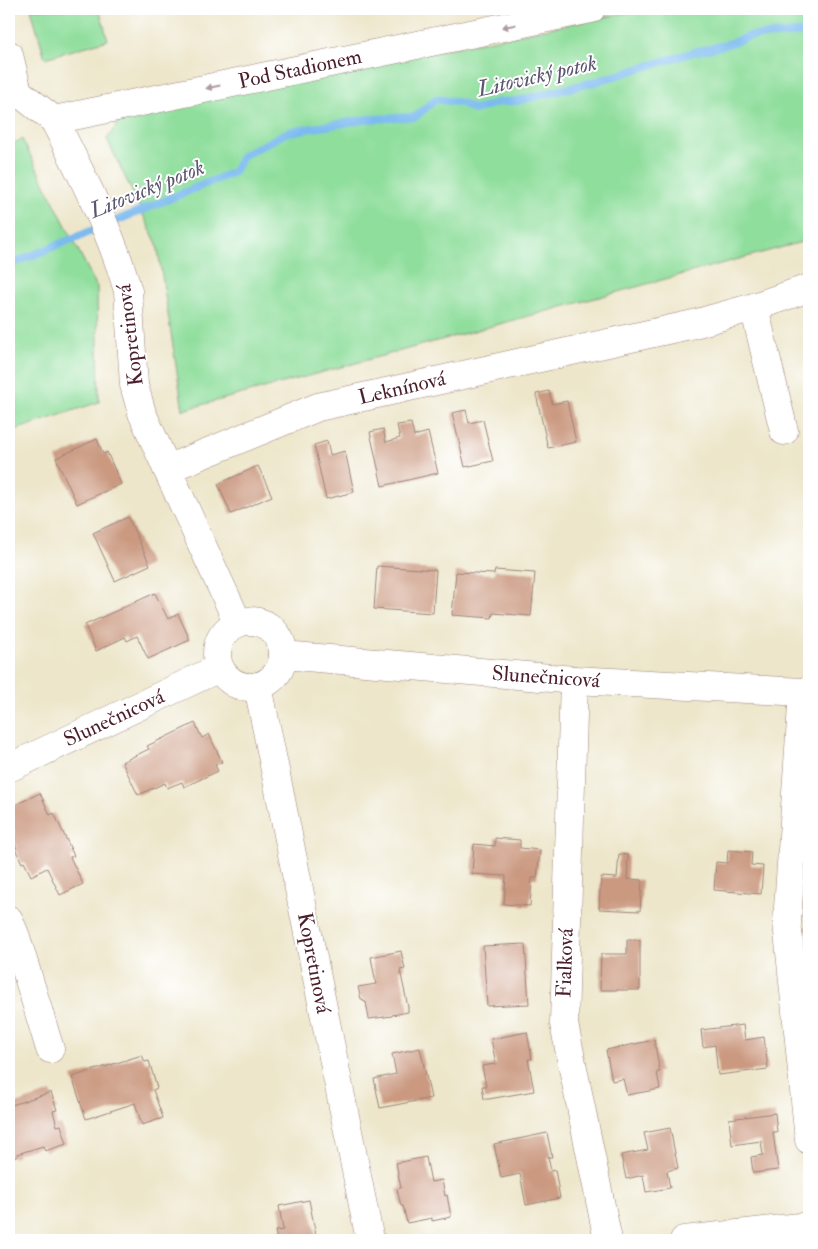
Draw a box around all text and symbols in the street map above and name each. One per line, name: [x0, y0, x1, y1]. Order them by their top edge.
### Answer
one-way arrow: [501, 22, 517, 30]
street label: Pod Stadionem: [236, 43, 364, 95]
water label: Litovický potok: [474, 49, 599, 104]
one-way arrow: [205, 83, 220, 91]
water label: Litovický potok: [84, 153, 209, 225]
street label: Kopretinová: [110, 282, 150, 387]
street label: Leknínová: [356, 365, 449, 411]
street label: Slunečnicová: [491, 660, 601, 694]
street label: Slunečnicová: [59, 683, 169, 753]
street label: Kopretinová: [291, 910, 337, 1016]
street label: Fialková: [550, 927, 580, 998]

